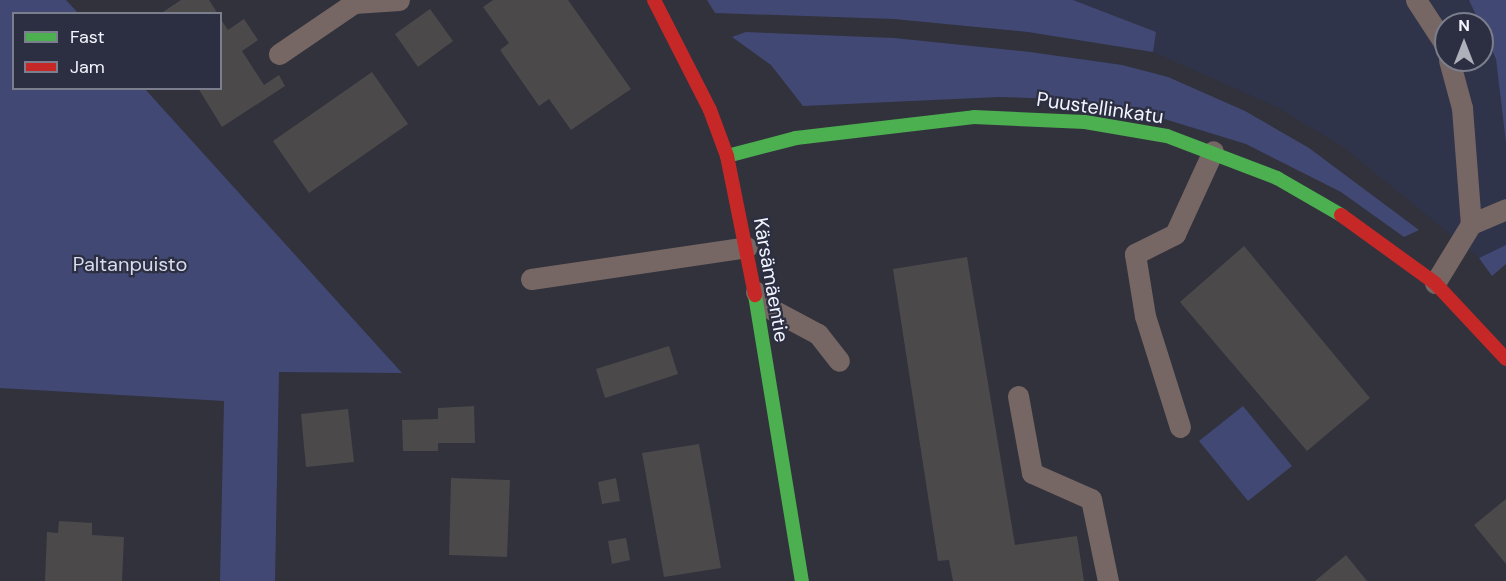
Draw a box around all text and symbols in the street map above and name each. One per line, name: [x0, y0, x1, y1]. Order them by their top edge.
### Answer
legend: [12, 12, 222, 90]
north arrow: [1434, 12, 1494, 72]
text: N: [1458, 15, 1470, 36]
text: Fast: [70, 25, 105, 49]
text: Jam: [70, 55, 105, 79]
street label: Puustellinkatu: [1035, 87, 1165, 129]
street label: Kärsämäentie: [748, 216, 794, 344]
park label: Paltanpuisto: [73, 252, 187, 276]

